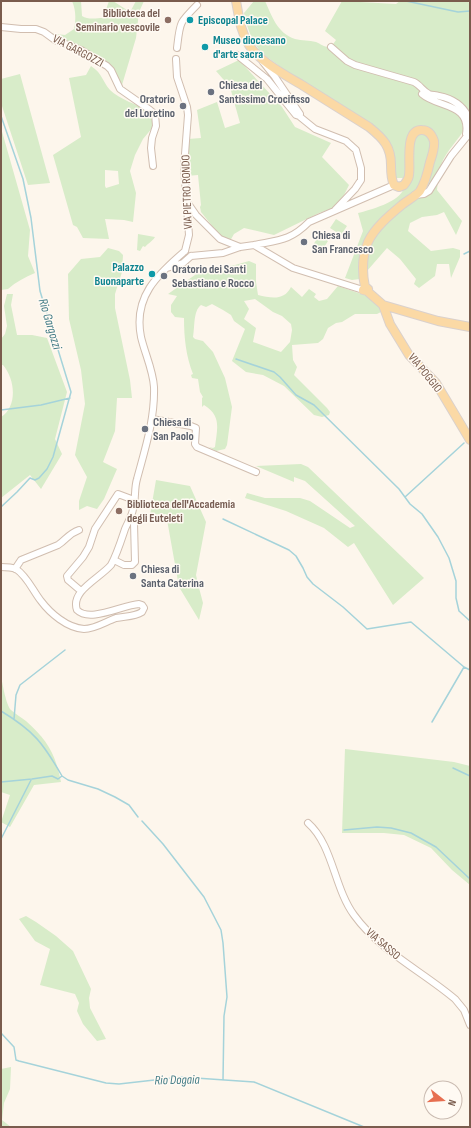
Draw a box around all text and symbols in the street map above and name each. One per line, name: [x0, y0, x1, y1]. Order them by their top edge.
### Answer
place label: Biblioteca del Seminario vescovile: [76, 6, 160, 35]
place label: Episcopal Palace: [198, 13, 268, 28]
marker: Biblioteca del Seminario vescovile: [163, 15, 173, 25]
marker: Episcopal Palace: [185, 15, 195, 25]
street label: VIA GARGOZZI: [50, 31, 106, 71]
place label: Museo diocesano d'arte sacra: [213, 33, 286, 62]
marker: Museo diocesano d'arte sacra: [200, 42, 210, 52]
place label: Chiesa del Santissimo Crocifisso: [219, 78, 310, 107]
marker: Chiesa del Santissimo Crocifisso: [206, 87, 216, 97]
place label: Oratorio del Loretino: [125, 92, 175, 121]
marker: Oratorio del Loretino: [178, 101, 188, 111]
street label: VIA PIETRO RONDO: [178, 154, 196, 230]
place label: Chiesa di San Francesco: [312, 228, 373, 257]
marker: Chiesa di San Francesco: [299, 237, 309, 247]
place label: Palazzo Buonaparte: [95, 260, 144, 289]
place label: Oratorio dei Santi Sebastiano e Rocco: [172, 262, 254, 291]
marker: Palazzo Buonaparte: [147, 269, 157, 279]
marker: Oratorio dei Santi Sebastiano e Rocco: [159, 271, 169, 281]
water label: Rio Gargozzi: [35, 296, 66, 352]
street label: VIA POGGIO: [405, 350, 445, 396]
place label: Chiesa di San Paolo: [153, 415, 194, 444]
marker: Chiesa di San Paolo: [140, 424, 150, 434]
place label: Biblioteca dell'Accademia degli Euteleti: [127, 497, 235, 526]
marker: Biblioteca dell'Accademia degli Euteleti: [114, 506, 124, 516]
place label: Chiesa di Santa Caterina: [141, 562, 204, 591]
marker: Chiesa di Santa Caterina: [128, 571, 138, 581]
street label: VIA SASSO: [363, 925, 403, 963]
water label: Rio Dogaia: [154, 1072, 201, 1088]
north arrow: [423, 1080, 463, 1120]
text: N: [445, 1098, 459, 1108]

